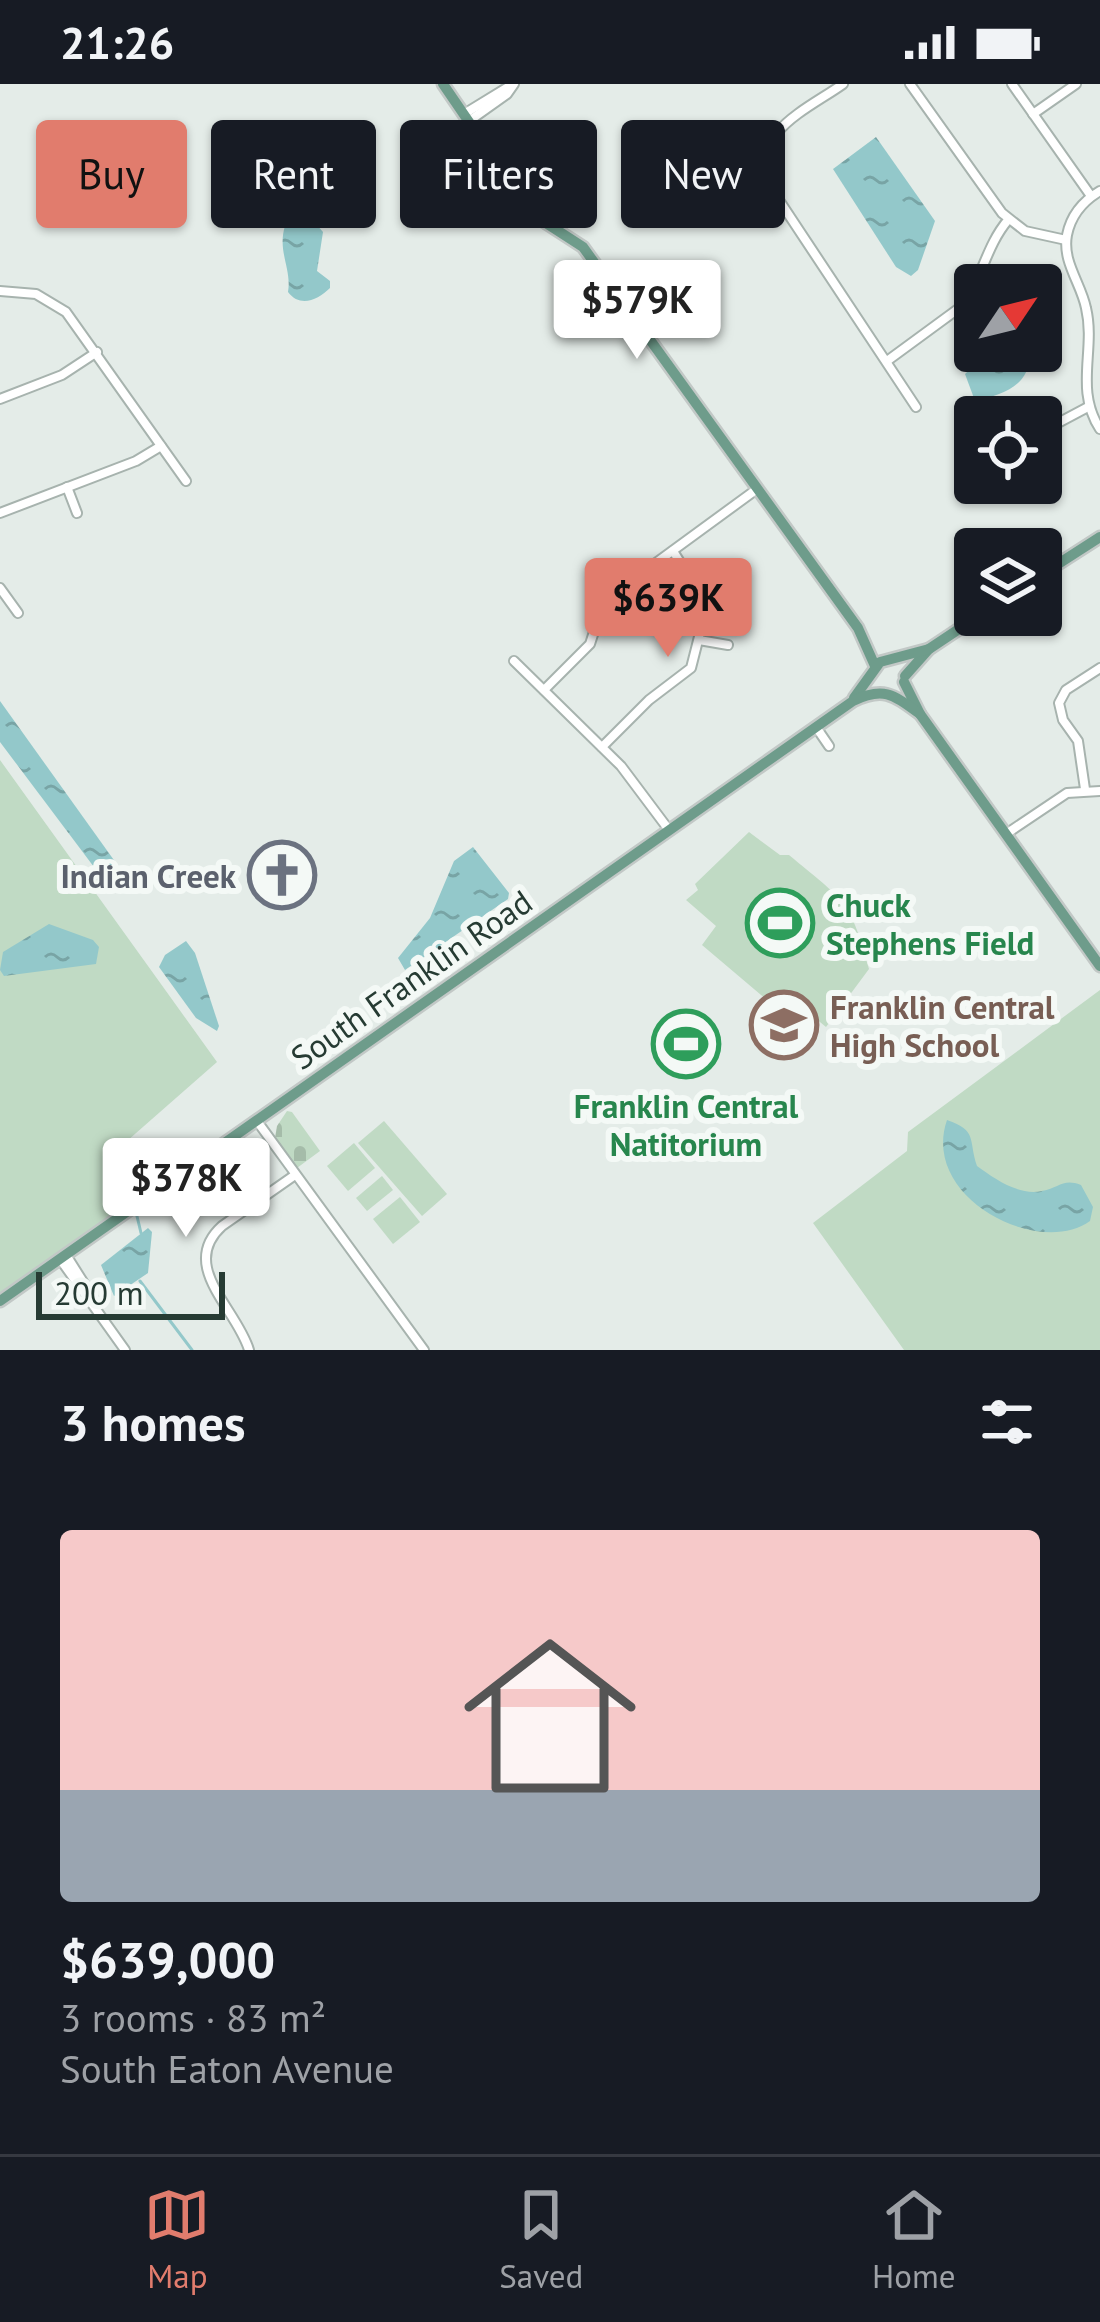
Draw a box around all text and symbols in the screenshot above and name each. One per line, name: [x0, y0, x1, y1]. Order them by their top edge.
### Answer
text: 21:26: [60, 13, 174, 71]
chip: Buy: [36, 120, 187, 228]
chip: Rent: [211, 120, 376, 228]
chip: Filters: [400, 120, 597, 228]
chip: New: [621, 120, 785, 228]
pin: $579K: [553, 260, 721, 362]
north arrow: [954, 264, 1062, 372]
map controls: [954, 264, 1062, 636]
text: $579K: [581, 273, 693, 324]
button: locate: [954, 396, 1062, 504]
button: layers: [954, 528, 1062, 636]
pin: $639K: [584, 558, 752, 660]
text: $639K: [612, 571, 724, 622]
church icon: Indian Creek: [247, 840, 317, 910]
place label: Indian Creek: [60, 854, 237, 897]
street label: South Franklin Road: [282, 880, 540, 1078]
place label: Chuck Stephens Field: [826, 883, 1034, 964]
sports icon: Chuck Stephens Field: [745, 888, 815, 958]
place label: Franklin Central High School: [830, 985, 1055, 1066]
school or university icon: Franklin Central High School: [749, 990, 819, 1060]
sports icon: Franklin Central Natitorium: [651, 1009, 721, 1079]
place label: Franklin Central Natitorium: [574, 1084, 799, 1165]
pin: $378K: [102, 1138, 270, 1240]
text: $378K: [130, 1151, 242, 1202]
scale bar: [36, 1266, 225, 1319]
text: 200 m: [54, 1271, 144, 1314]
text: 3 homes: [60, 1389, 246, 1455]
icon: filters: [974, 1389, 1040, 1455]
icon: home: [442, 1608, 658, 1824]
text: $639,000: [60, 1926, 275, 1992]
text: 3 rooms · 83 m²: [60, 1992, 326, 2043]
text: South Eaton Avenue: [60, 2043, 394, 2094]
tab: Map: [144, 2182, 210, 2297]
tab: Saved: [499, 2182, 583, 2297]
tab: Home: [872, 2182, 956, 2297]

